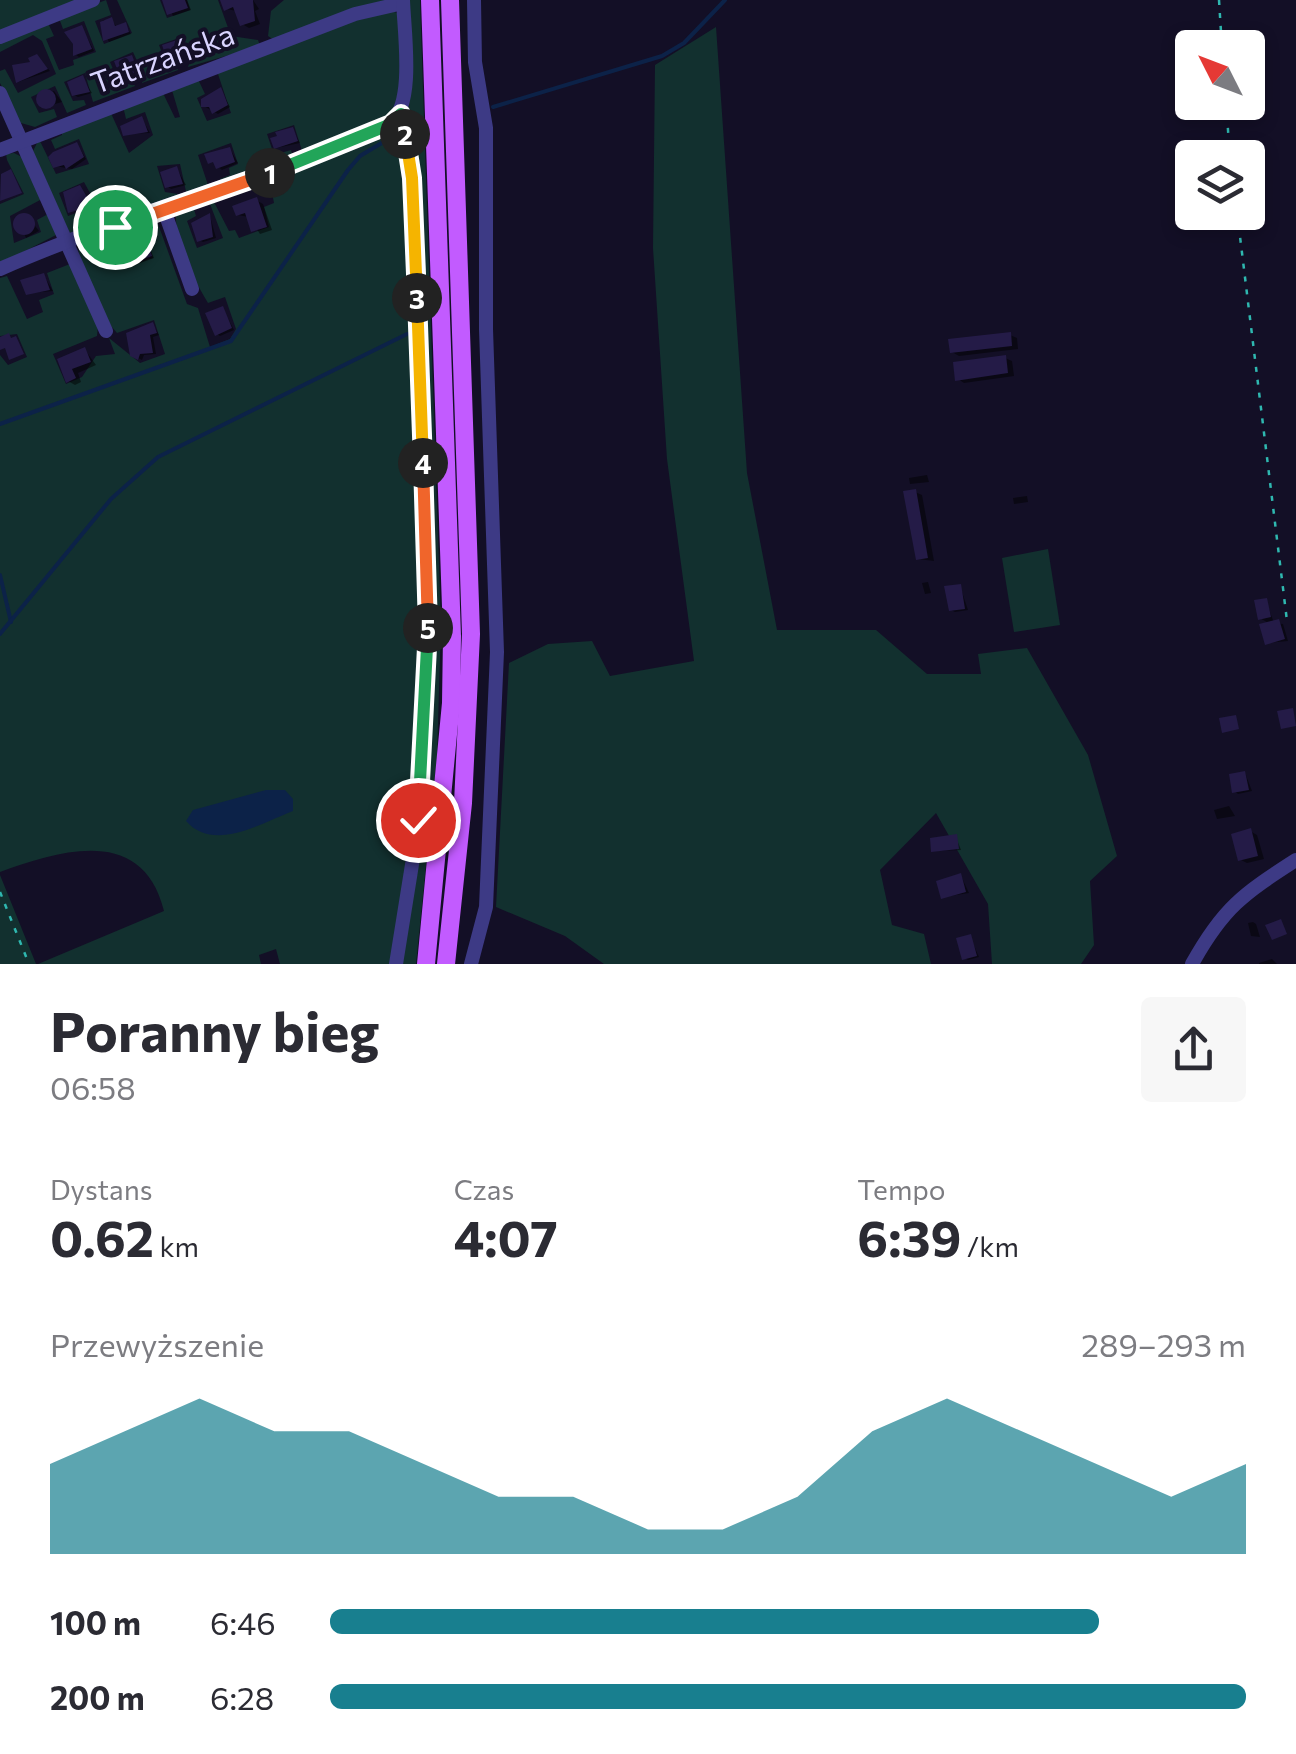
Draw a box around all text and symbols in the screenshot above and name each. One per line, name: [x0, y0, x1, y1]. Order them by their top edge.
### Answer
street label: Tatrzańska: [85, 14, 239, 100]
north arrow: [1175, 30, 1265, 120]
map controls: [1175, 30, 1265, 230]
pin: 2: [380, 109, 430, 159]
text: 2: [397, 117, 413, 151]
button: layers: [1175, 140, 1265, 230]
pin: 1: [245, 148, 295, 198]
text: 1: [264, 156, 276, 190]
pin: [73, 185, 158, 270]
icon: arrive: [88, 200, 143, 255]
pin: 3: [392, 273, 442, 323]
text: 3: [409, 281, 425, 315]
pin: 4: [398, 438, 448, 488]
text: 4: [414, 446, 432, 480]
pin: 5: [403, 603, 453, 653]
text: 5: [420, 611, 436, 645]
pin: [376, 778, 461, 863]
icon: check: [391, 793, 446, 848]
text: Poranny bieg: [50, 996, 380, 1063]
button: share: [1141, 997, 1246, 1102]
text: 06:58: [50, 1067, 136, 1107]
text: Dystans: [50, 1172, 153, 1206]
text: Czas: [454, 1172, 514, 1206]
text: Tempo: [857, 1172, 946, 1206]
text: 0.62: [50, 1206, 154, 1267]
text: 4:07: [454, 1206, 558, 1267]
text: 6:39: [857, 1206, 961, 1267]
text: km: [154, 1229, 199, 1263]
text: /km: [961, 1229, 1019, 1263]
text: Przewyższenie: [50, 1324, 264, 1364]
text: 289–293 m: [1081, 1324, 1246, 1364]
text: 100 m: [50, 1602, 141, 1642]
text: 6:46: [210, 1602, 276, 1642]
text: 200 m: [50, 1677, 145, 1717]
text: 6:28: [210, 1677, 274, 1717]

